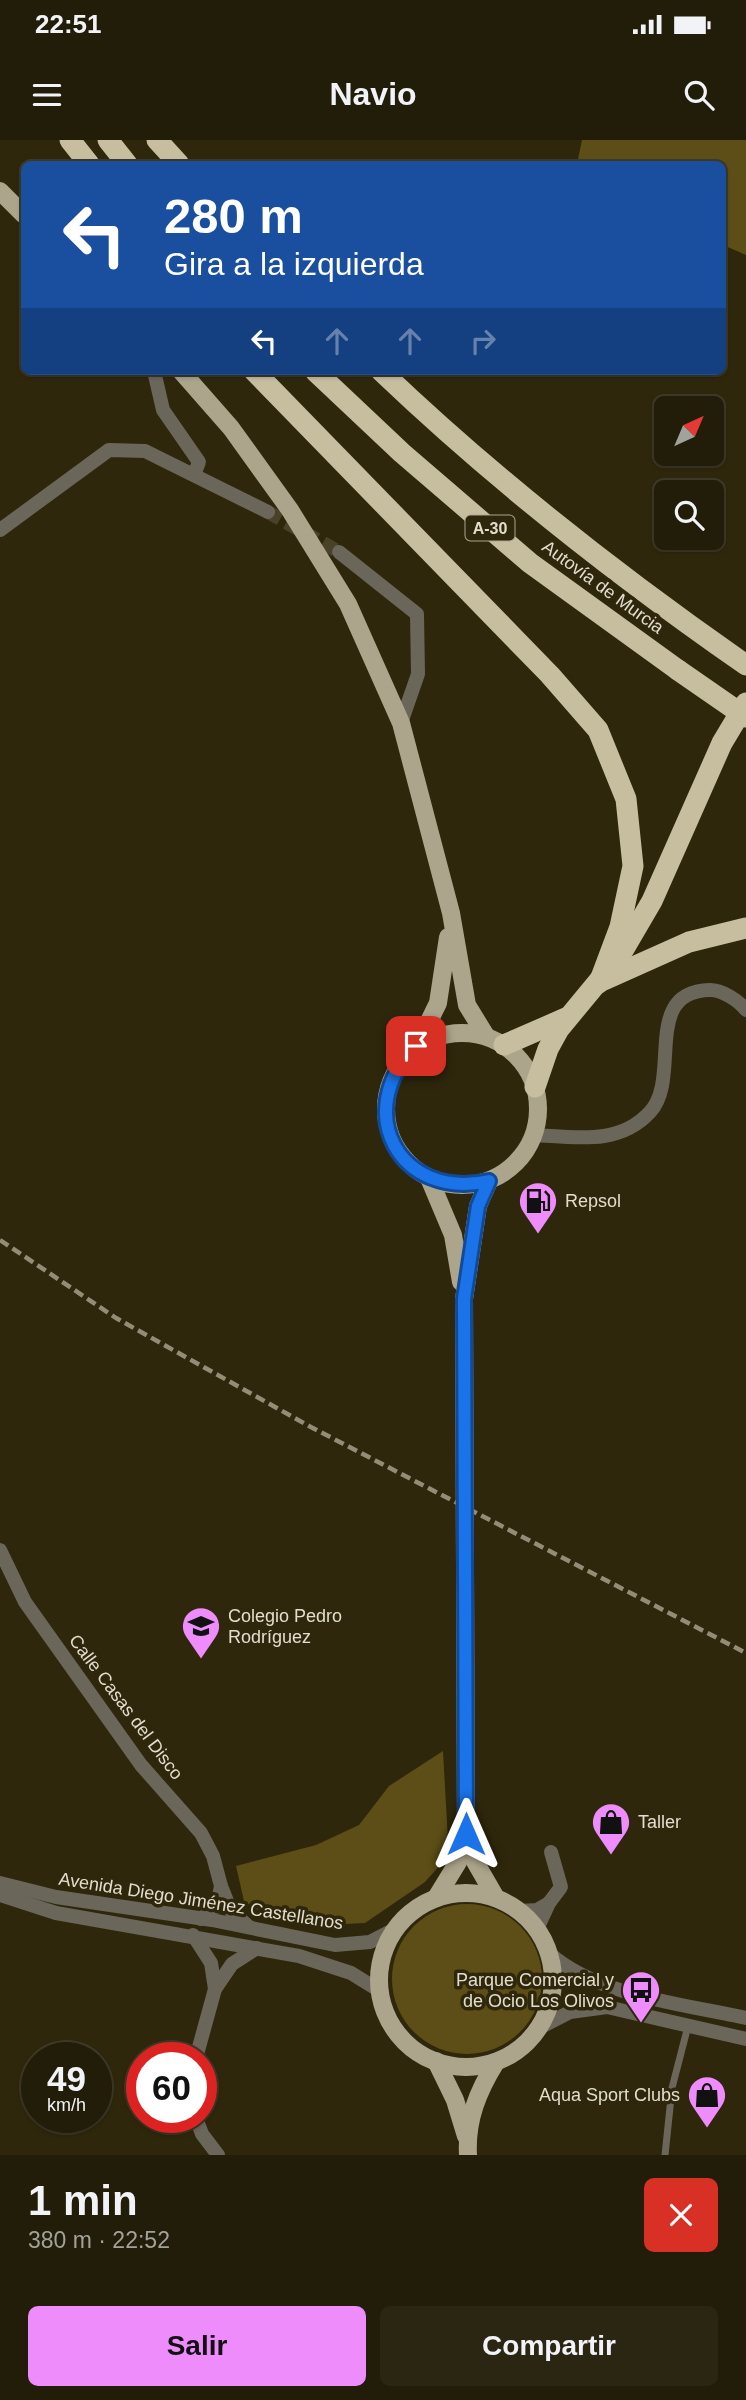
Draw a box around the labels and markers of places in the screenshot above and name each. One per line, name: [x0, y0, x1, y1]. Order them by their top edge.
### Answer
pin: [386, 1016, 446, 1076]
fuel station icon: Repsol: [517, 1180, 559, 1235]
place label: Repsol: [565, 1191, 621, 1211]
school or university icon: Colegio Pedro Rodríguez: [180, 1605, 222, 1660]
place label: Colegio Pedro Rodríguez: [228, 1606, 342, 1647]
shop icon: Taller: [590, 1801, 632, 1856]
place label: Taller: [638, 1812, 681, 1832]
bus stop icon: Parque Comercial y de Ocio Los Olivos: [620, 1969, 662, 2024]
place label: Parque Comercial y de Ocio Los Olivos: [456, 1970, 614, 2011]
shop icon: Aqua Sport Clubs: [686, 2074, 728, 2129]
place label: Aqua Sport Clubs: [539, 2085, 680, 2105]

